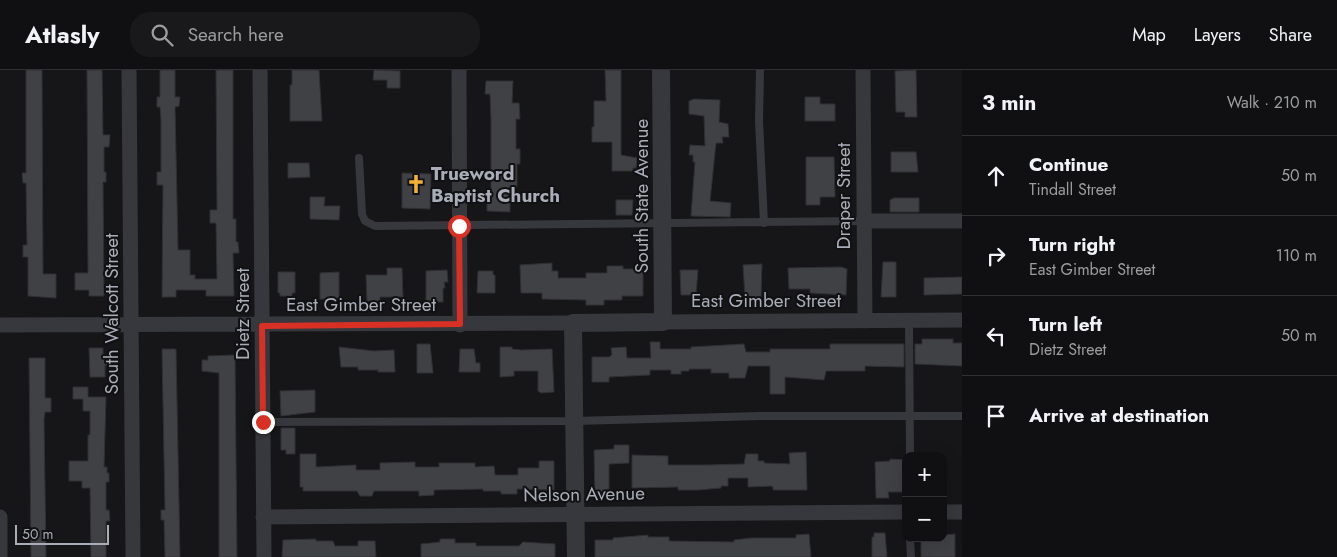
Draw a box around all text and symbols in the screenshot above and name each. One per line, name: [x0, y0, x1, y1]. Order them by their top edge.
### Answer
search box: [130, 12, 480, 57]
text: Atlasly: [25, 17, 100, 52]
icon: search: [148, 21, 176, 49]
text: Search here: [188, 21, 284, 48]
text: Map: [1132, 22, 1166, 48]
text: Layers: [1194, 22, 1241, 48]
text: Share: [1269, 22, 1312, 48]
text: 3 min: [982, 88, 1036, 118]
text: Walk · 210 m: [1227, 91, 1317, 114]
street label: South State Avenue: [628, 119, 655, 273]
street label: Draper Street: [830, 142, 857, 249]
text: Continue: [1029, 151, 1108, 178]
place label: Trueword Baptist Church: [431, 160, 560, 209]
icon: ahead: [982, 162, 1010, 190]
text: 50 m: [1281, 164, 1317, 187]
church icon: Trueword Baptist Church: [405, 173, 427, 195]
text: Tindall Street: [1029, 178, 1116, 201]
route start: [448, 215, 471, 238]
text: Turn right: [1029, 231, 1115, 258]
street label: South Walcott Street: [98, 233, 125, 395]
icon: right: [982, 242, 1010, 270]
text: 110 m: [1276, 244, 1317, 267]
text: East Gimber Street: [1029, 258, 1155, 281]
street label: Dietz Street: [229, 268, 256, 360]
street label: East Gimber Street: [691, 287, 842, 314]
street label: East Gimber Street: [286, 291, 437, 318]
text: Turn left: [1029, 311, 1102, 338]
icon: left: [982, 322, 1010, 350]
text: 50 m: [1281, 324, 1317, 347]
text: Dietz Street: [1029, 338, 1106, 361]
icon: arrive: [982, 402, 1010, 430]
text: Arrive at destination: [1029, 402, 1209, 429]
route end: [252, 411, 275, 434]
map controls: [902, 452, 947, 542]
button: +: [902, 452, 947, 497]
street label: Nelson Avenue: [523, 479, 645, 509]
button: −: [902, 497, 947, 542]
scale bar: [15, 522, 109, 545]
text: 50 m: [22, 524, 53, 544]

